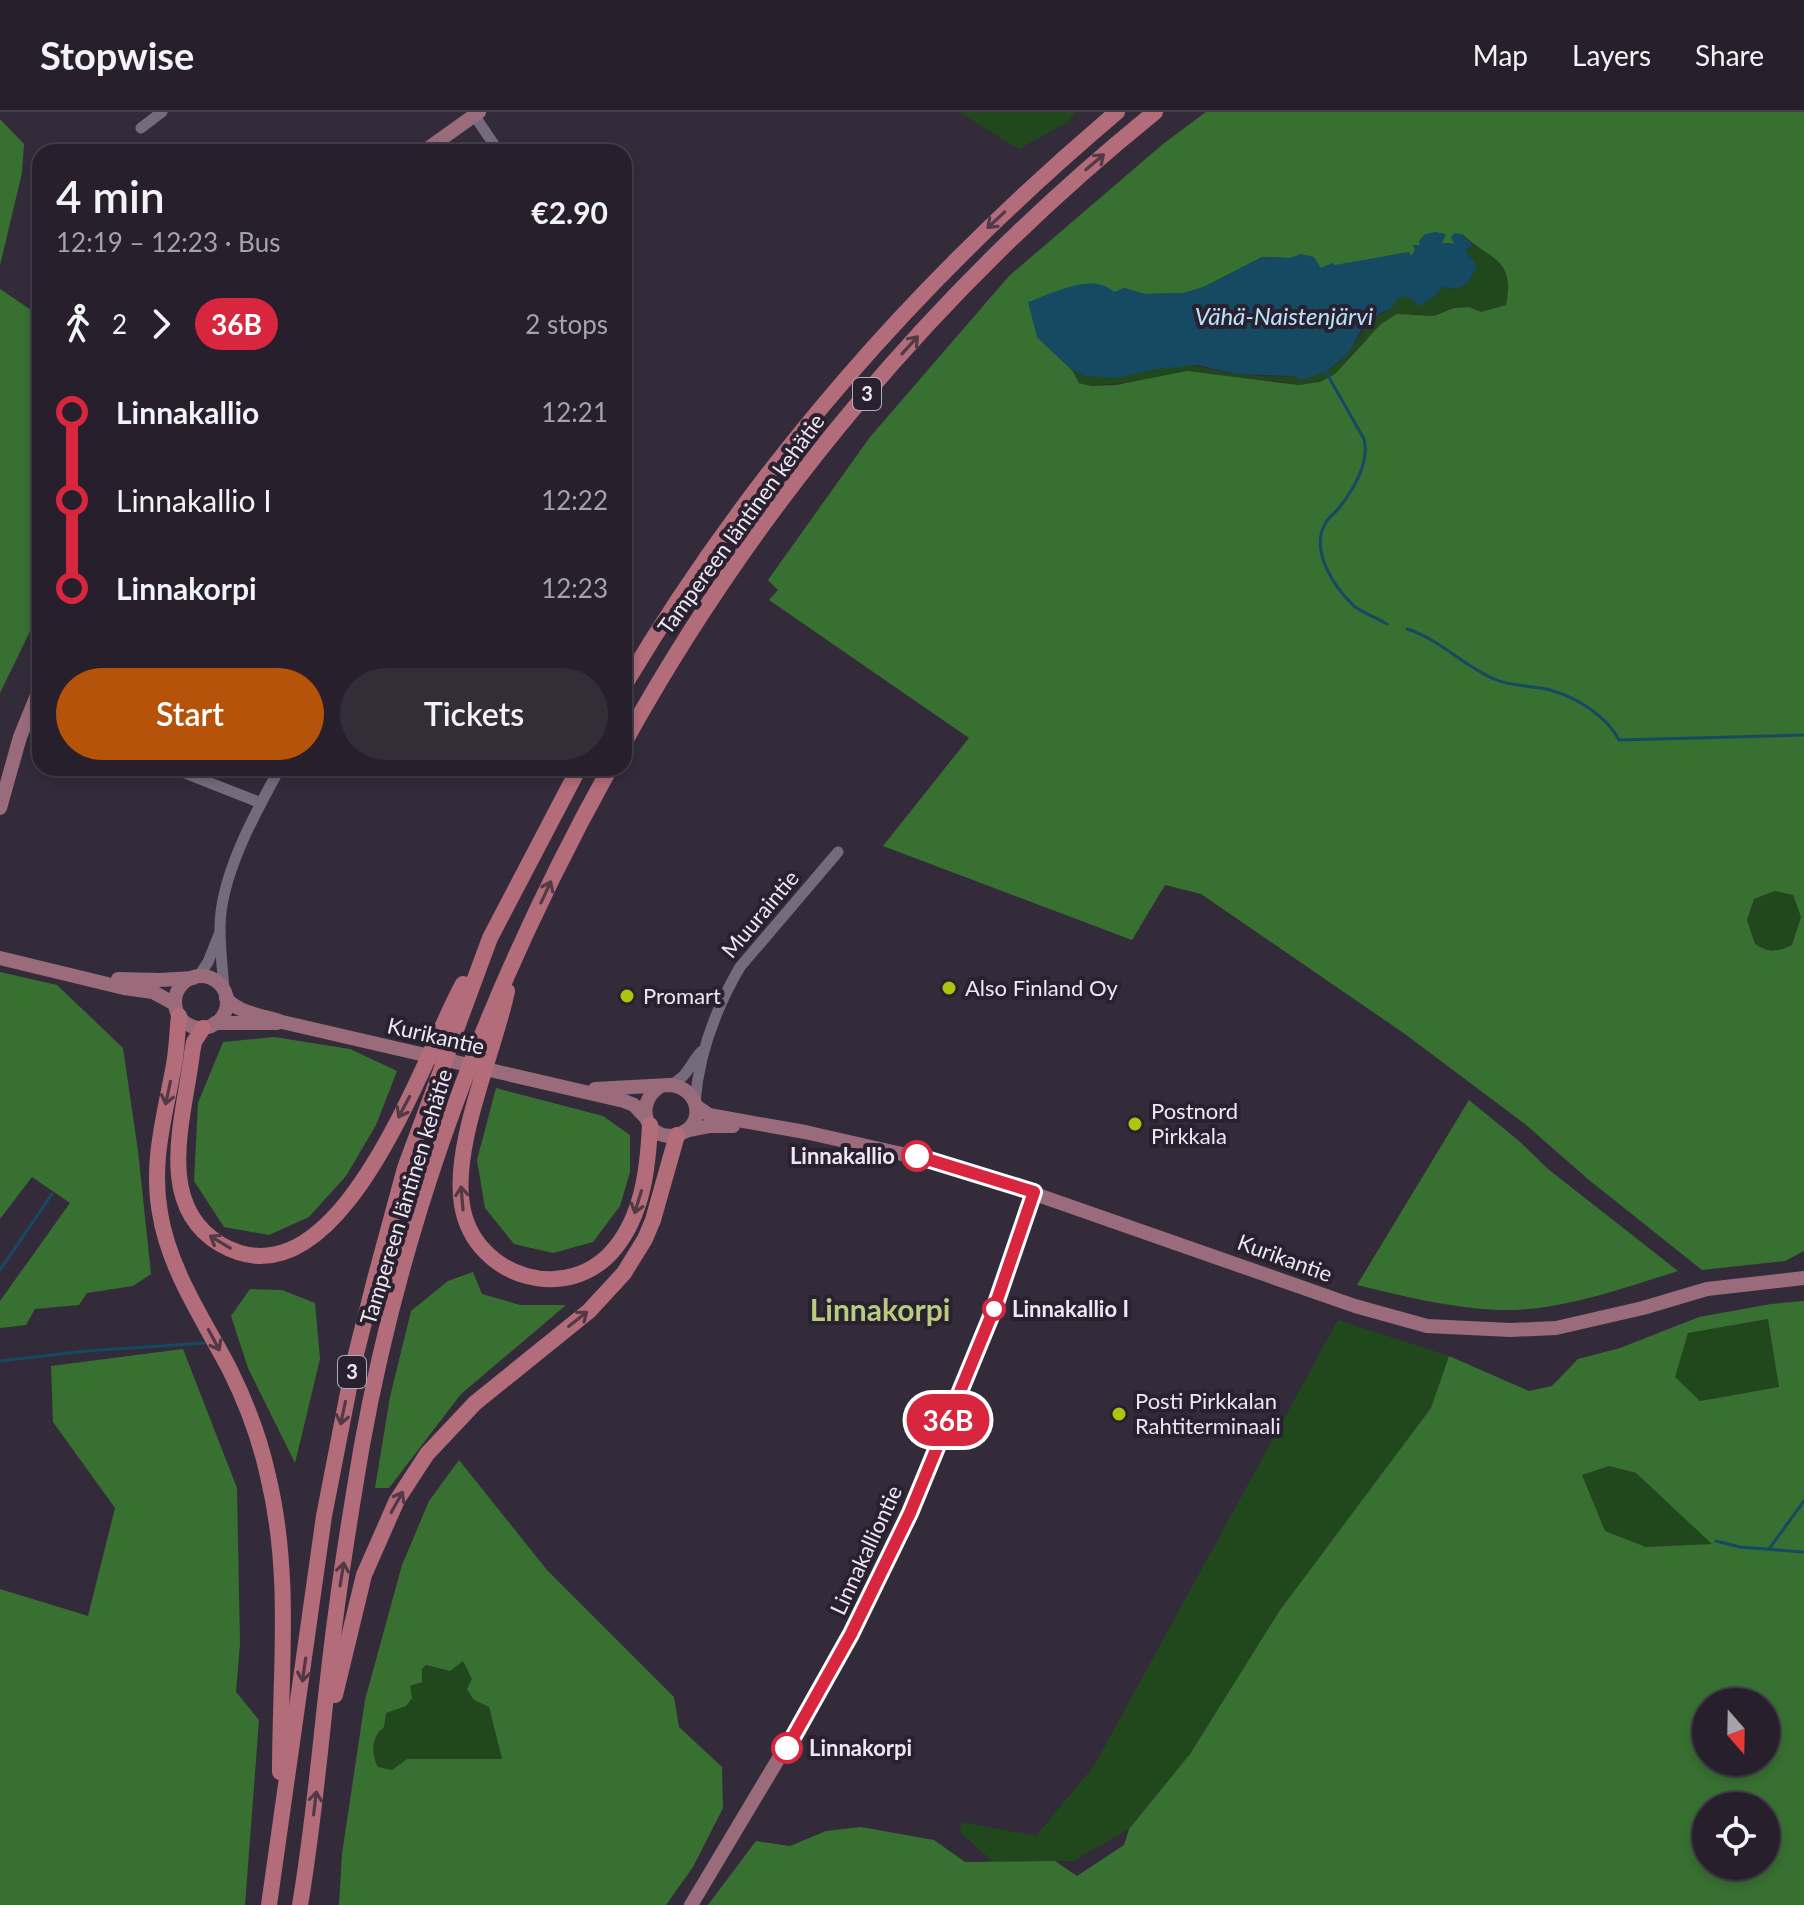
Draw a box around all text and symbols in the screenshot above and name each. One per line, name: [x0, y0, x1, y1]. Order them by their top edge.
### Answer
text: Stopwise: [40, 32, 194, 78]
text: Map: [1473, 38, 1528, 72]
text: Layers: [1572, 38, 1651, 72]
text: Share: [1695, 38, 1764, 72]
one-way arrow: [1084, 154, 1105, 172]
text: 4 min: [56, 170, 165, 222]
text: €2.90: [531, 194, 608, 230]
one-way arrow: [987, 210, 1006, 229]
text: 12:19 – 12:23 · Bus: [56, 226, 280, 258]
water label: Vähä-Naistenjärvi: [1195, 301, 1374, 330]
icon: walk: [56, 302, 100, 346]
icon: forward: [139, 302, 183, 346]
text: 36B: [211, 307, 262, 341]
text: 2: [112, 308, 127, 340]
text: 2 stops: [525, 308, 608, 340]
one-way arrow: [901, 335, 919, 355]
road number: 3: [853, 378, 881, 410]
text: Linnakallio: [116, 394, 259, 430]
text: 12:21: [541, 396, 608, 428]
street label: Tampereen läntinen kehätie: [651, 408, 830, 639]
text: Linnakallio I: [116, 482, 272, 518]
text: 12:22: [541, 484, 608, 516]
text: Linnakorpi: [116, 570, 257, 606]
text: 12:23: [541, 572, 608, 604]
button: Start: [56, 668, 324, 760]
button: Tickets: [340, 668, 608, 760]
street label: Muuraintie: [715, 864, 804, 963]
one-way arrow: [539, 881, 554, 905]
place label: Also Finland Oy: [965, 974, 1119, 1001]
marker: Also Finland Oy: [940, 979, 958, 997]
place label: Promart: [643, 982, 721, 1009]
marker: Promart: [618, 987, 636, 1005]
street label: Kurikantie: [385, 1011, 487, 1060]
street label: Tampereen läntinen kehätie: [354, 1066, 457, 1328]
one-way arrow: [160, 1079, 175, 1105]
one-way arrow: [396, 1095, 412, 1118]
place label: Postnord Pirkkala: [1151, 1097, 1238, 1149]
marker: Postnord Pirkkala: [1126, 1115, 1144, 1133]
marker: Linnakallio: [902, 1141, 932, 1171]
place label: Linnakallio: [790, 1142, 895, 1169]
one-way arrow: [455, 1185, 470, 1211]
one-way arrow: [630, 1188, 645, 1214]
street label: Kurikantie: [1234, 1228, 1336, 1287]
one-way arrow: [209, 1234, 232, 1250]
district label: Linnakorpi: [810, 1291, 950, 1327]
place label: Linnakallio I: [1012, 1295, 1129, 1322]
marker: Linnakallio I: [983, 1298, 1005, 1320]
one-way arrow: [567, 1310, 588, 1328]
one-way arrow: [206, 1327, 222, 1351]
road number: 3: [338, 1356, 366, 1388]
place label: Posti Pirkkalan Rahtiterminaali: [1135, 1387, 1281, 1439]
line badge: 36B: [902, 1394, 994, 1446]
one-way arrow: [335, 1400, 350, 1425]
text: 36B: [923, 1403, 973, 1437]
marker: Posti Pirkkalan Rahtiterminaali: [1110, 1405, 1128, 1423]
street label: Linnakalliontie: [824, 1481, 907, 1619]
one-way arrow: [389, 1490, 405, 1514]
one-way arrow: [335, 1562, 350, 1588]
one-way arrow: [296, 1657, 311, 1682]
north arrow: [1692, 1688, 1780, 1776]
map controls: [1692, 1688, 1780, 1880]
marker: Linnakorpi: [772, 1733, 802, 1763]
place label: Linnakorpi: [809, 1734, 912, 1761]
one-way arrow: [307, 1790, 322, 1817]
button: locate: [1692, 1792, 1780, 1880]

